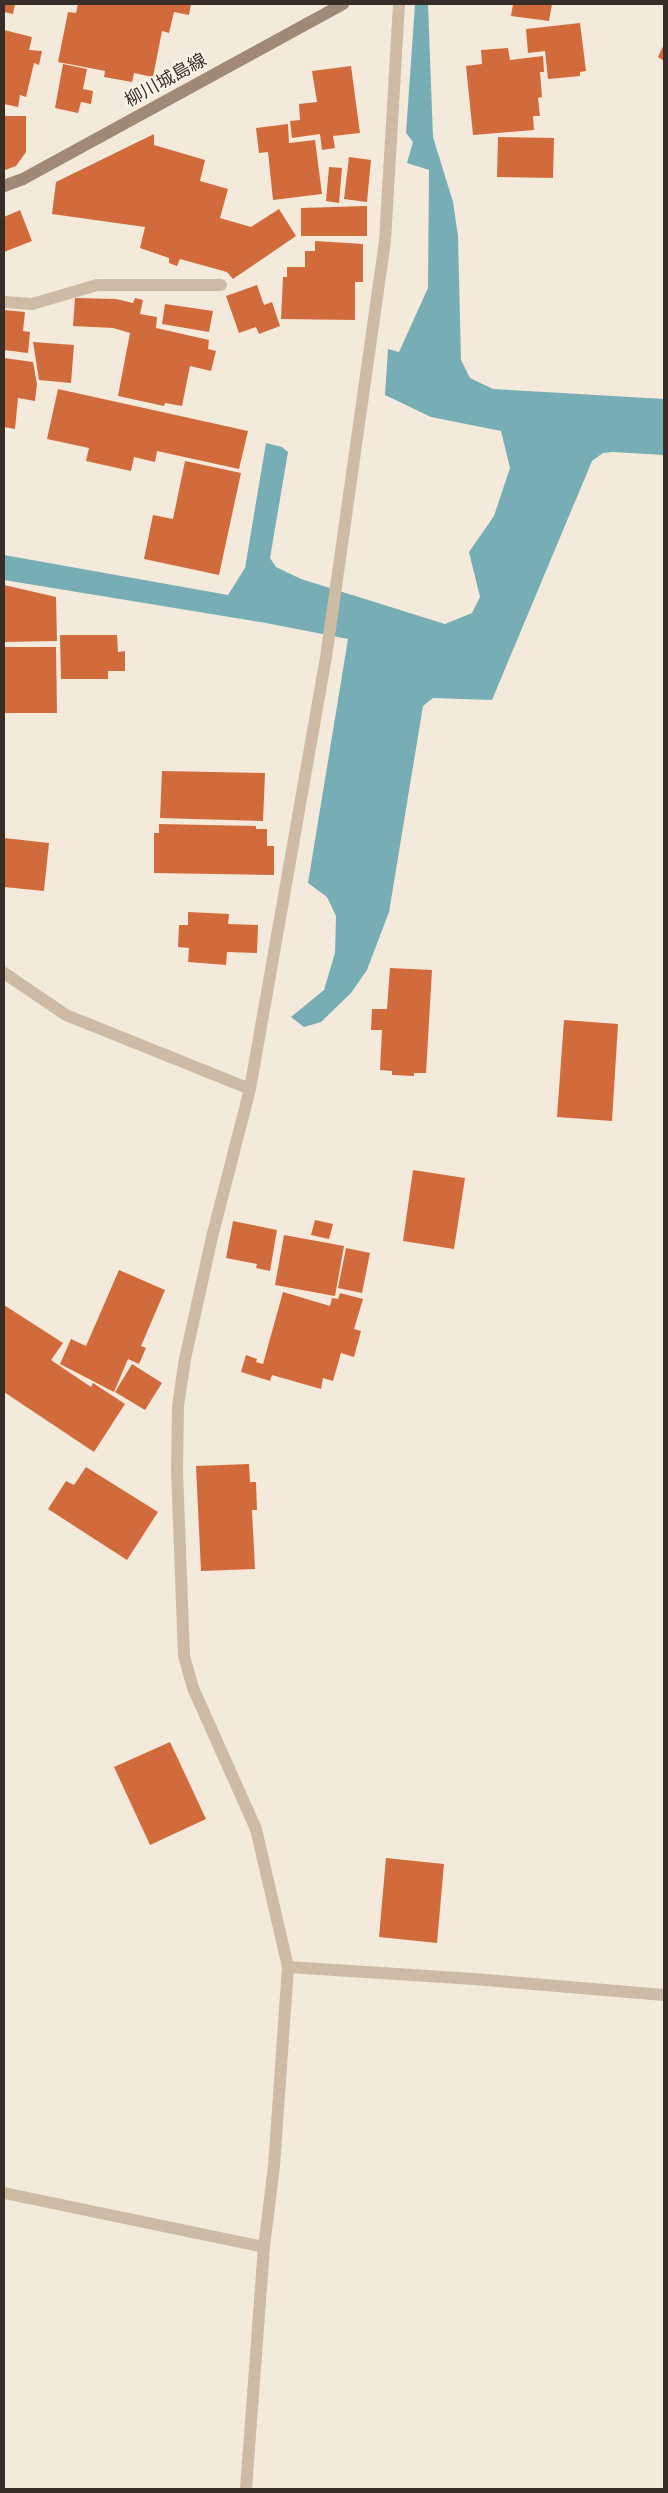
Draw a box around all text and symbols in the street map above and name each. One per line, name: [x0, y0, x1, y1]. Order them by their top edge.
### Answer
street label: 柳川城島線: [121, 50, 211, 112]

